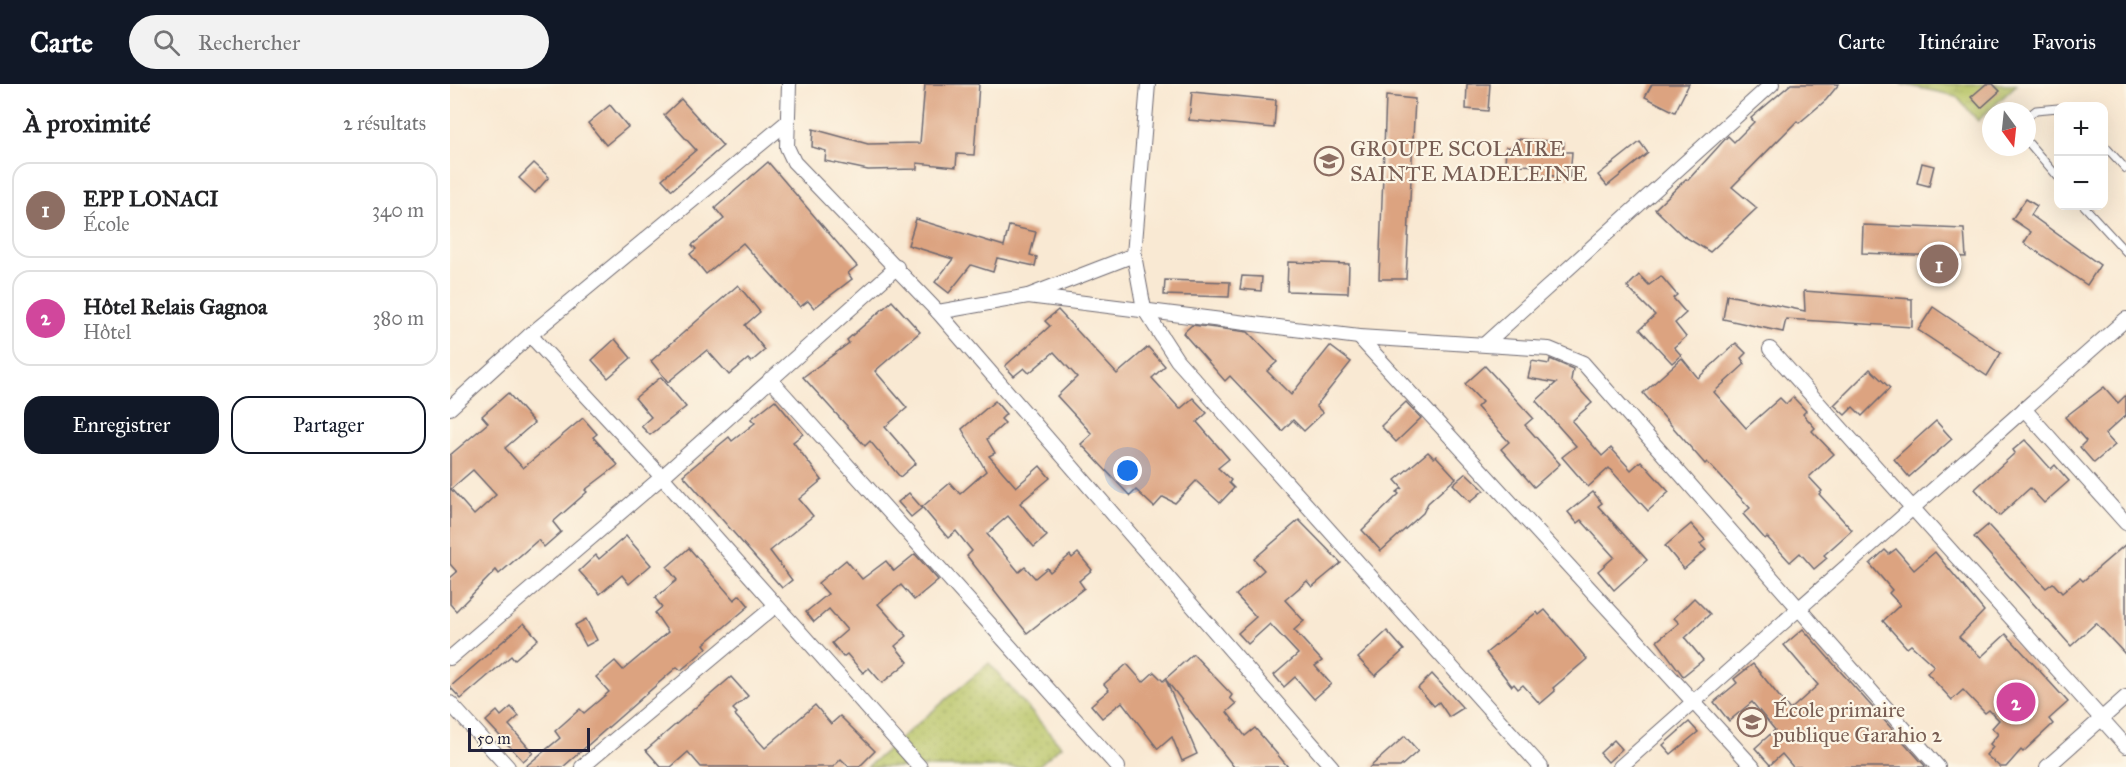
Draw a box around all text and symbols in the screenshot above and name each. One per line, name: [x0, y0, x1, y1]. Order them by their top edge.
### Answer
search box: [129, 15, 549, 69]
text: Carte: [30, 25, 93, 60]
icon: search: [150, 26, 183, 59]
text: Rechercher: [198, 29, 300, 56]
text: Carte: [1838, 29, 1885, 55]
text: Itinéraire: [1918, 29, 1999, 55]
text: Favoris: [2032, 29, 2096, 55]
north arrow: [1982, 102, 2036, 156]
map controls: [2054, 102, 2108, 210]
button: +: [2054, 102, 2108, 156]
text: À proximité: [24, 107, 150, 139]
text: 2 résultats: [343, 111, 426, 135]
place label: GROUPE SCOLAIRE SAINTE MADELEINE: [1350, 135, 1588, 187]
school or university icon: GROUPE SCOLAIRE SAINTE MADELEINE: [1313, 145, 1345, 177]
button: −: [2054, 156, 2108, 210]
text: EPP LONACI: [83, 185, 219, 212]
text: 1: [42, 198, 49, 222]
text: 340 m: [372, 198, 424, 222]
text: École: [83, 212, 130, 236]
pin: 1: [1920, 242, 1958, 286]
text: Hôtel Relais Gagnoa: [83, 293, 267, 320]
text: 2: [41, 306, 50, 330]
text: 380 m: [373, 306, 424, 330]
text: Hôtel: [83, 320, 131, 344]
button: Enregistrer: [24, 396, 219, 454]
button: Partager: [231, 396, 426, 454]
your location: [1113, 456, 1142, 485]
pin: 2: [1996, 680, 2036, 724]
place label: École primaire publique Garahio 2: [1772, 696, 1942, 748]
school or university icon: École primaire publique Garahio 2: [1736, 706, 1768, 738]
scale bar: [468, 725, 590, 752]
text: 50 m: [477, 729, 511, 748]

